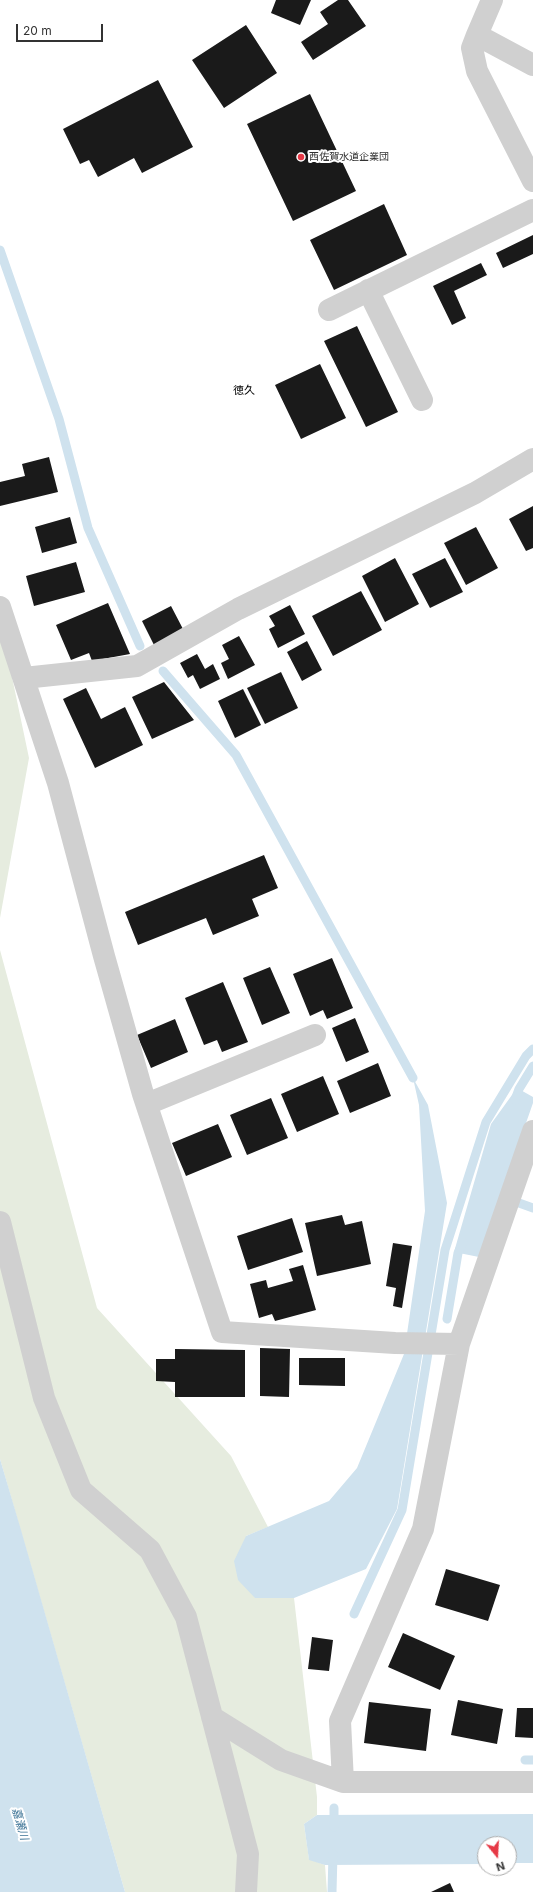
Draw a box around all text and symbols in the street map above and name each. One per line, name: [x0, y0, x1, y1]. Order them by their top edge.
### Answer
scale bar: [18, 16, 105, 42]
text: 20 m: [23, 23, 52, 38]
place label: 西佐賀水道企業団: [309, 151, 389, 163]
marker: 西佐賀水道企業団: [296, 152, 306, 162]
district label: 徳久: [233, 384, 255, 398]
water label: 嘉瀬川: [9, 1806, 31, 1842]
north arrow: [477, 1836, 517, 1876]
text: N: [494, 1859, 507, 1874]

